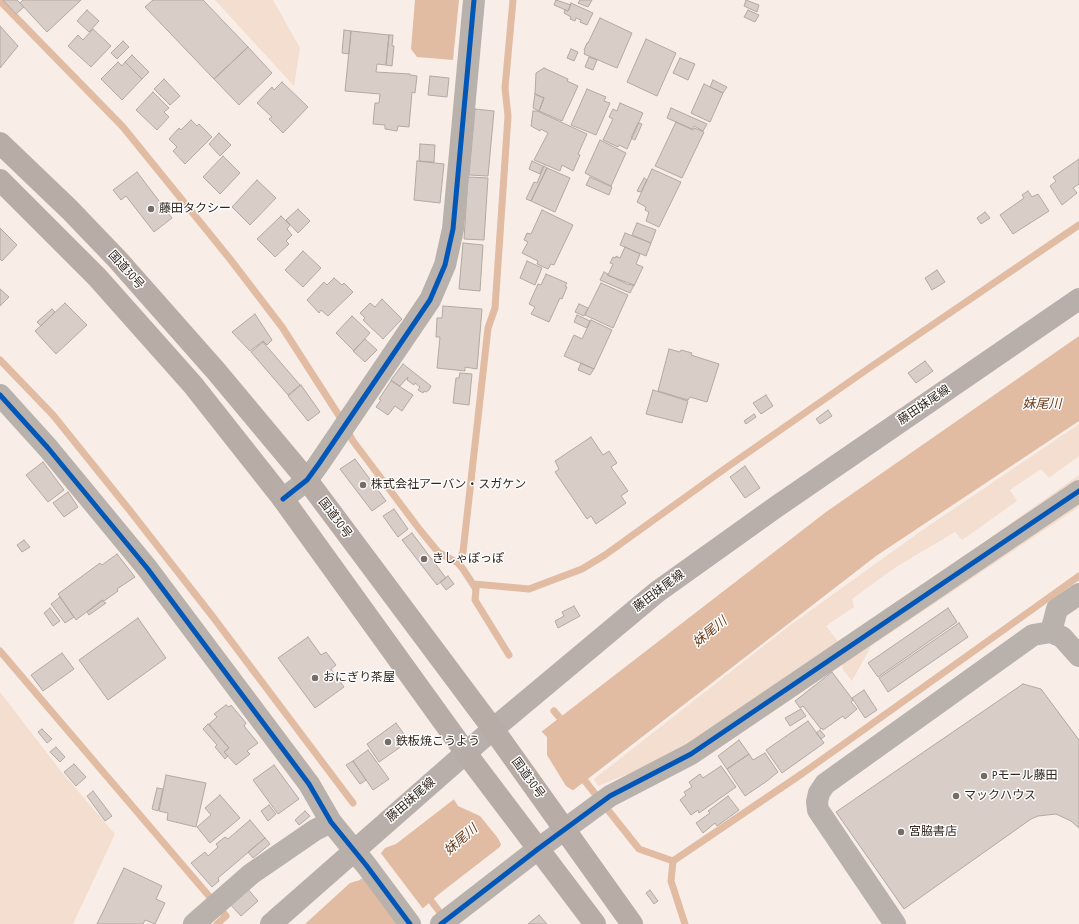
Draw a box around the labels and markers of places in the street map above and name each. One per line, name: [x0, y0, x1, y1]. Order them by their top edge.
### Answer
place label: 藤田タクシー: [159, 202, 231, 216]
marker: 藤田タクシー: [146, 204, 156, 214]
place label: 株式会社アーバン・スガケン: [371, 478, 526, 492]
marker: 株式会社アーバン・スガケン: [358, 480, 368, 490]
place label: きしゃぽっぽ: [432, 552, 504, 566]
marker: きしゃぽっぽ: [419, 554, 429, 564]
place label: おにぎり茶屋: [323, 671, 395, 685]
marker: おにぎり茶屋: [310, 673, 320, 683]
place label: 鉄板焼こうよう: [396, 735, 480, 749]
marker: 鉄板焼こうよう: [383, 737, 393, 747]
place label: Pモール藤田: [992, 769, 1057, 783]
marker: Pモール藤田: [979, 771, 989, 781]
place label: マックハウス: [964, 789, 1036, 803]
marker: マックハウス: [951, 791, 961, 801]
place label: 宮脇書店: [909, 825, 957, 839]
marker: 宮脇書店: [896, 827, 906, 837]

